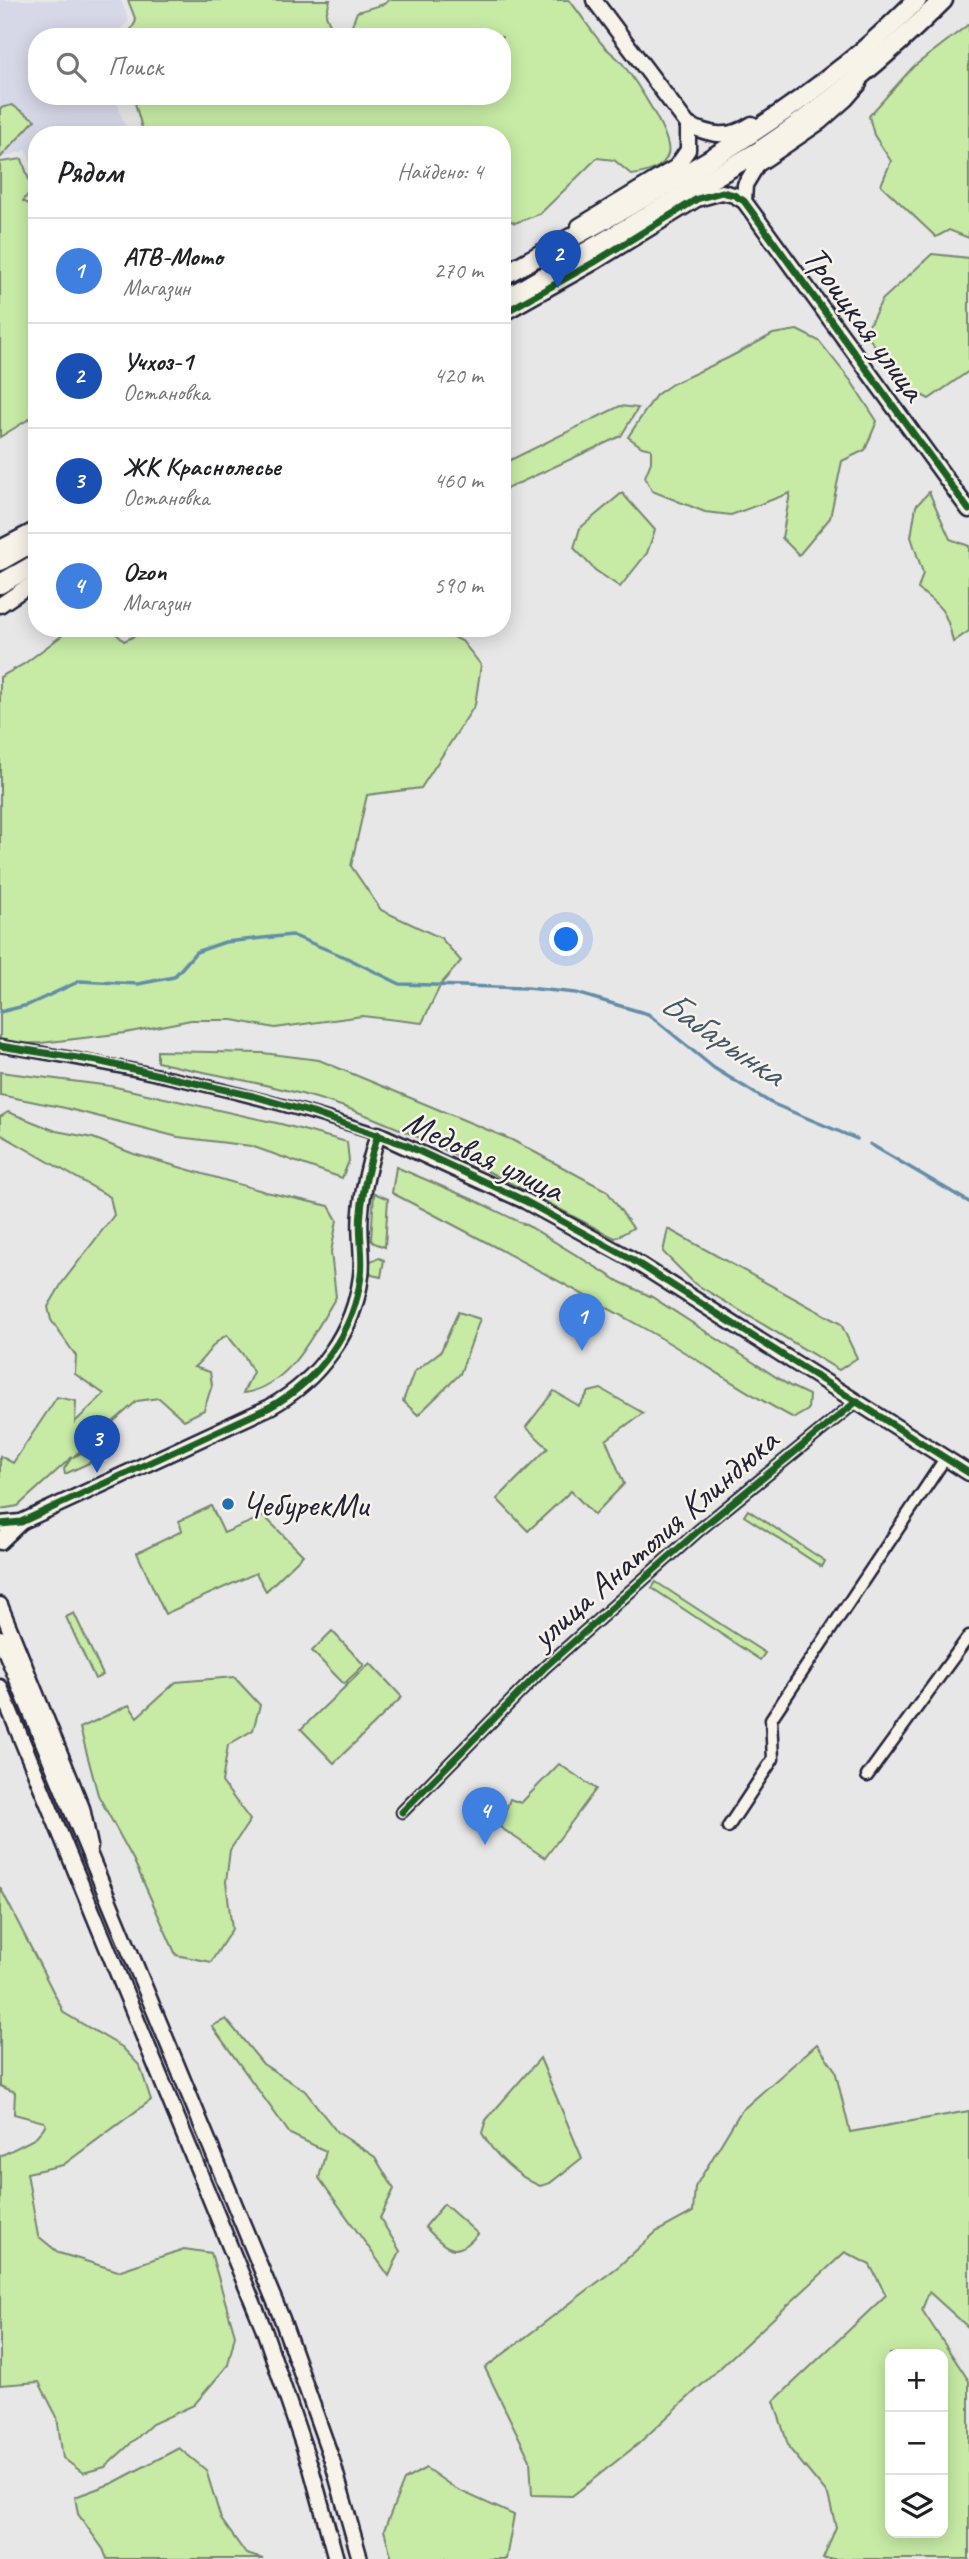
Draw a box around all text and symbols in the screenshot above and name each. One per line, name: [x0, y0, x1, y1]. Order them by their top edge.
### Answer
search box: [28, 28, 511, 105]
icon: search: [52, 48, 90, 86]
text: Поиск: [108, 50, 163, 83]
text: Рядом: [56, 153, 123, 191]
text: Найдено: 4: [397, 157, 483, 186]
pin: 2: [535, 230, 581, 288]
street label: Троицкая улица: [793, 237, 938, 412]
text: АТВ-Мото: [123, 240, 223, 273]
text: 1: [74, 256, 84, 285]
text: 270 m: [434, 256, 483, 285]
text: Магазин: [123, 273, 190, 302]
text: Учхоз-1: [123, 345, 193, 378]
text: 2: [74, 361, 84, 390]
text: 420 m: [434, 361, 483, 390]
text: Остановка: [123, 378, 209, 407]
text: ЖК Краснолесье: [123, 450, 280, 483]
text: 3: [74, 466, 84, 495]
text: 460 m: [434, 466, 483, 495]
text: Остановка: [123, 483, 209, 512]
text: Ozon: [123, 555, 166, 588]
text: 4: [74, 571, 84, 600]
text: 590 m: [434, 571, 483, 600]
text: Магазин: [123, 588, 190, 617]
your location: [549, 922, 583, 956]
water label: Бабарынка: [652, 979, 797, 1098]
street label: Медовая улица: [397, 1099, 574, 1213]
pin: 1: [559, 1293, 605, 1351]
pin: 3: [74, 1415, 120, 1473]
street label: улица Анатолия Клиндюка: [520, 1417, 790, 1660]
place label: ЧебурекМи: [242, 1482, 371, 1527]
marker: ЧебурекМи: [220, 1496, 236, 1512]
pin: 4: [462, 1787, 508, 1845]
map controls: [885, 2349, 948, 2538]
button: +: [885, 2349, 948, 2412]
button: −: [885, 2412, 948, 2475]
button: layers: [885, 2475, 948, 2538]

